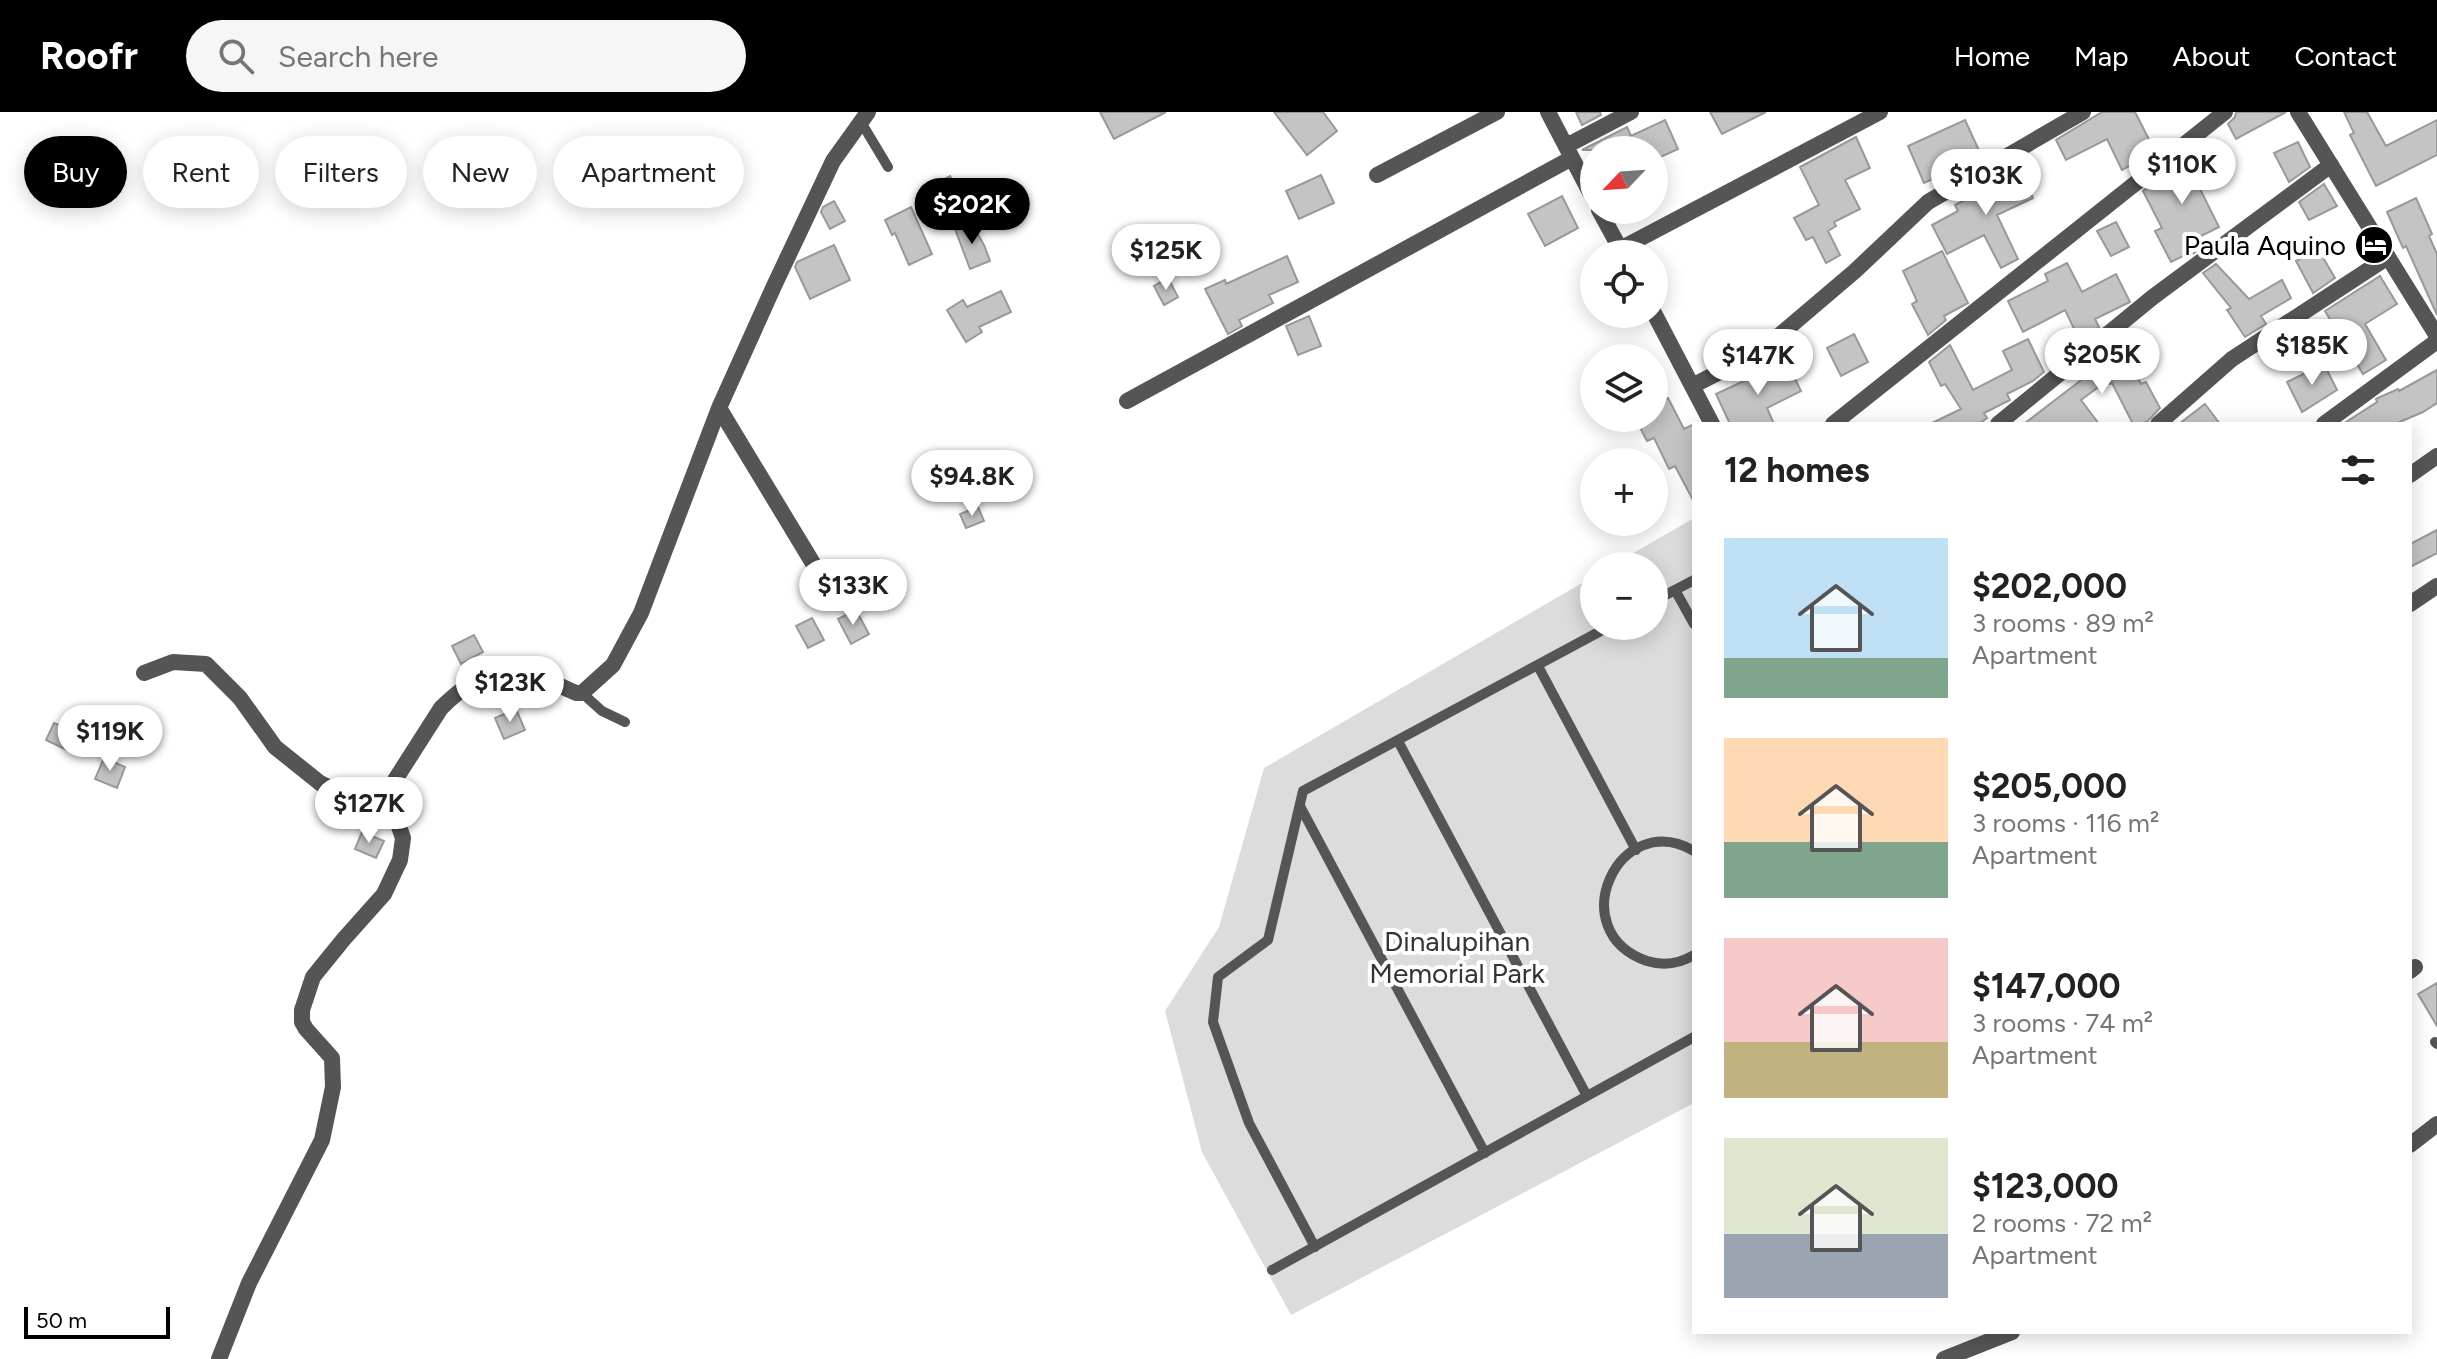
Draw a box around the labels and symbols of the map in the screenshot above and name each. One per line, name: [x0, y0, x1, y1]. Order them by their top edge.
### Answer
north arrow: [1580, 136, 1668, 224]
pin: $110K: [2126, 138, 2238, 206]
pin: $103K: [1930, 149, 2042, 217]
pin: $202K: [916, 178, 1028, 246]
pin: $125K: [1110, 224, 1222, 292]
hotel icon: Paula Aquino: [2353, 224, 2395, 266]
place label: Paula Aquino: [2184, 228, 2346, 262]
pin: $185K: [2256, 319, 2368, 387]
pin: $205K: [2046, 328, 2158, 396]
pin: $147K: [1702, 329, 1814, 397]
pin: $94.8K: [907, 450, 1037, 518]
pin: $133K: [797, 559, 909, 627]
pin: $123K: [454, 656, 566, 724]
pin: $119K: [54, 705, 166, 773]
pin: $127K: [313, 777, 425, 845]
park label: Dinalupihan Memorial Park: [1369, 924, 1545, 990]
scale bar: [24, 1303, 170, 1339]

